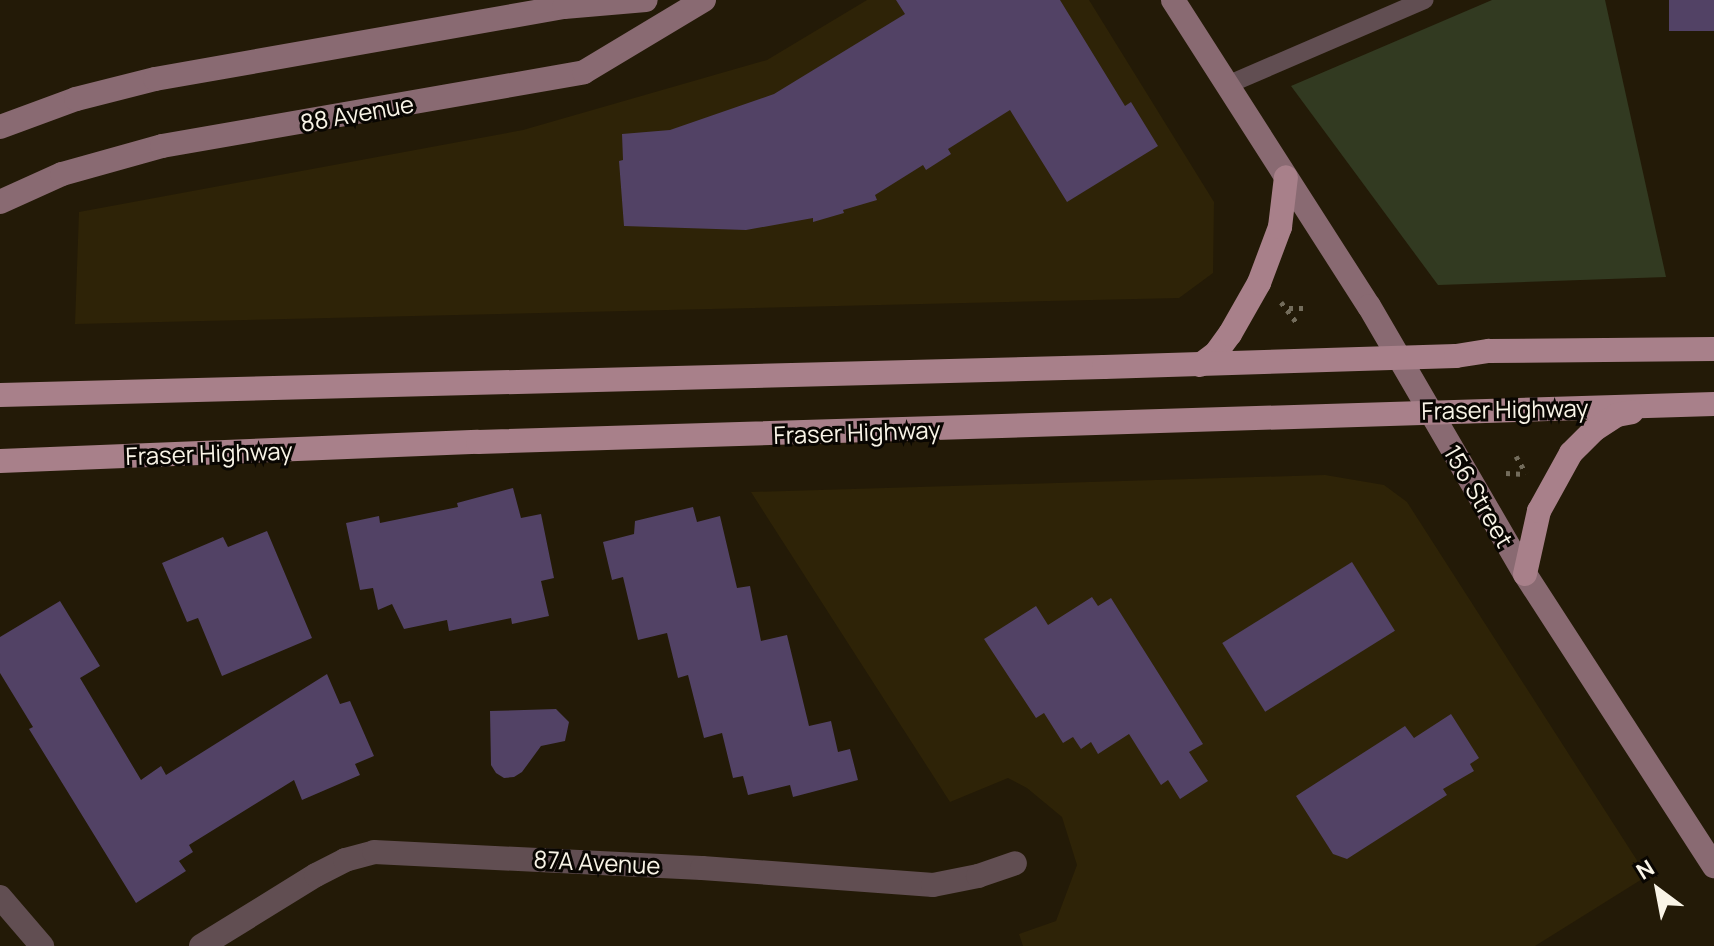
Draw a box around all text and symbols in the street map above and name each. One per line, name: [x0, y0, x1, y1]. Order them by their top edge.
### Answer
street label: 88 Avenue: [298, 89, 416, 137]
street label: Fraser Highway: [1421, 393, 1589, 425]
street label: Fraser Highway: [773, 415, 941, 449]
street label: Fraser Highway: [125, 436, 293, 470]
street label: 156 Street: [1438, 440, 1520, 552]
street label: 87A Avenue: [533, 844, 661, 880]
north arrow: [1618, 850, 1698, 930]
text: N: [1631, 853, 1660, 887]

